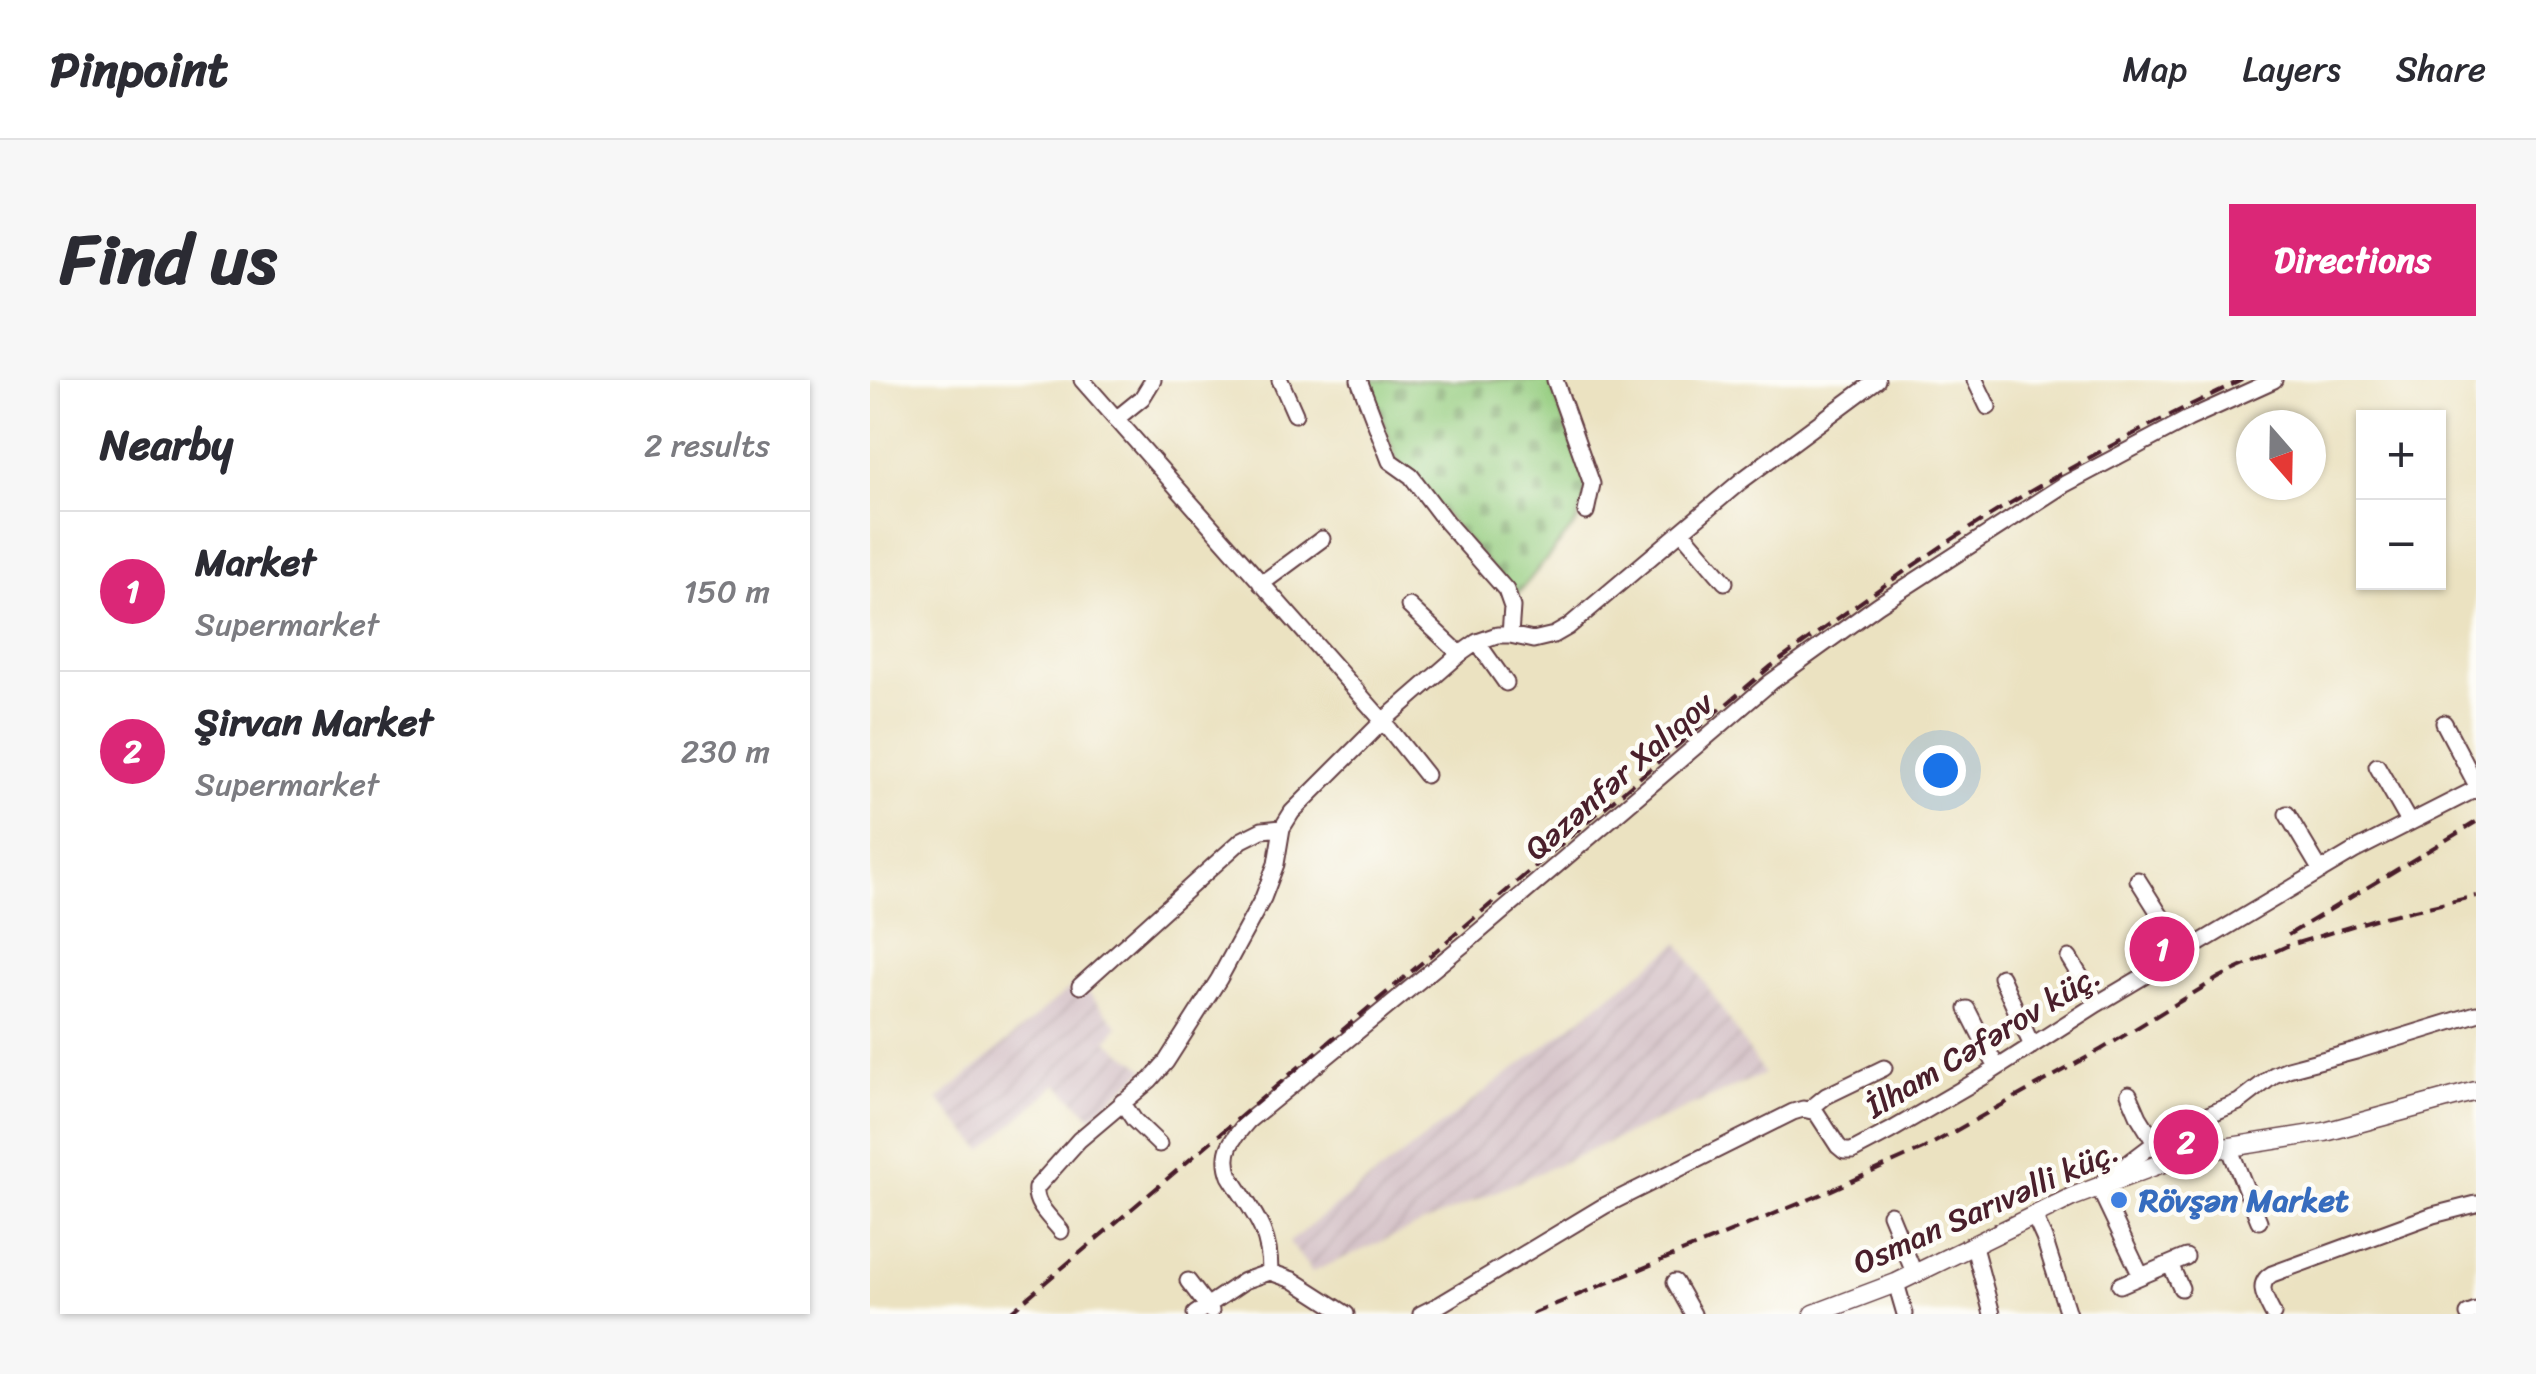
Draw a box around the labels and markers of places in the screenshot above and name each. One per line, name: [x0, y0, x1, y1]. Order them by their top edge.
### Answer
pin: 1: [2130, 912, 2194, 986]
pin: 2: [2154, 1104, 2218, 1180]
place label: Rövşən Market: [2138, 1172, 2349, 1229]
marker: Rövşən Market: [2108, 1189, 2130, 1211]

